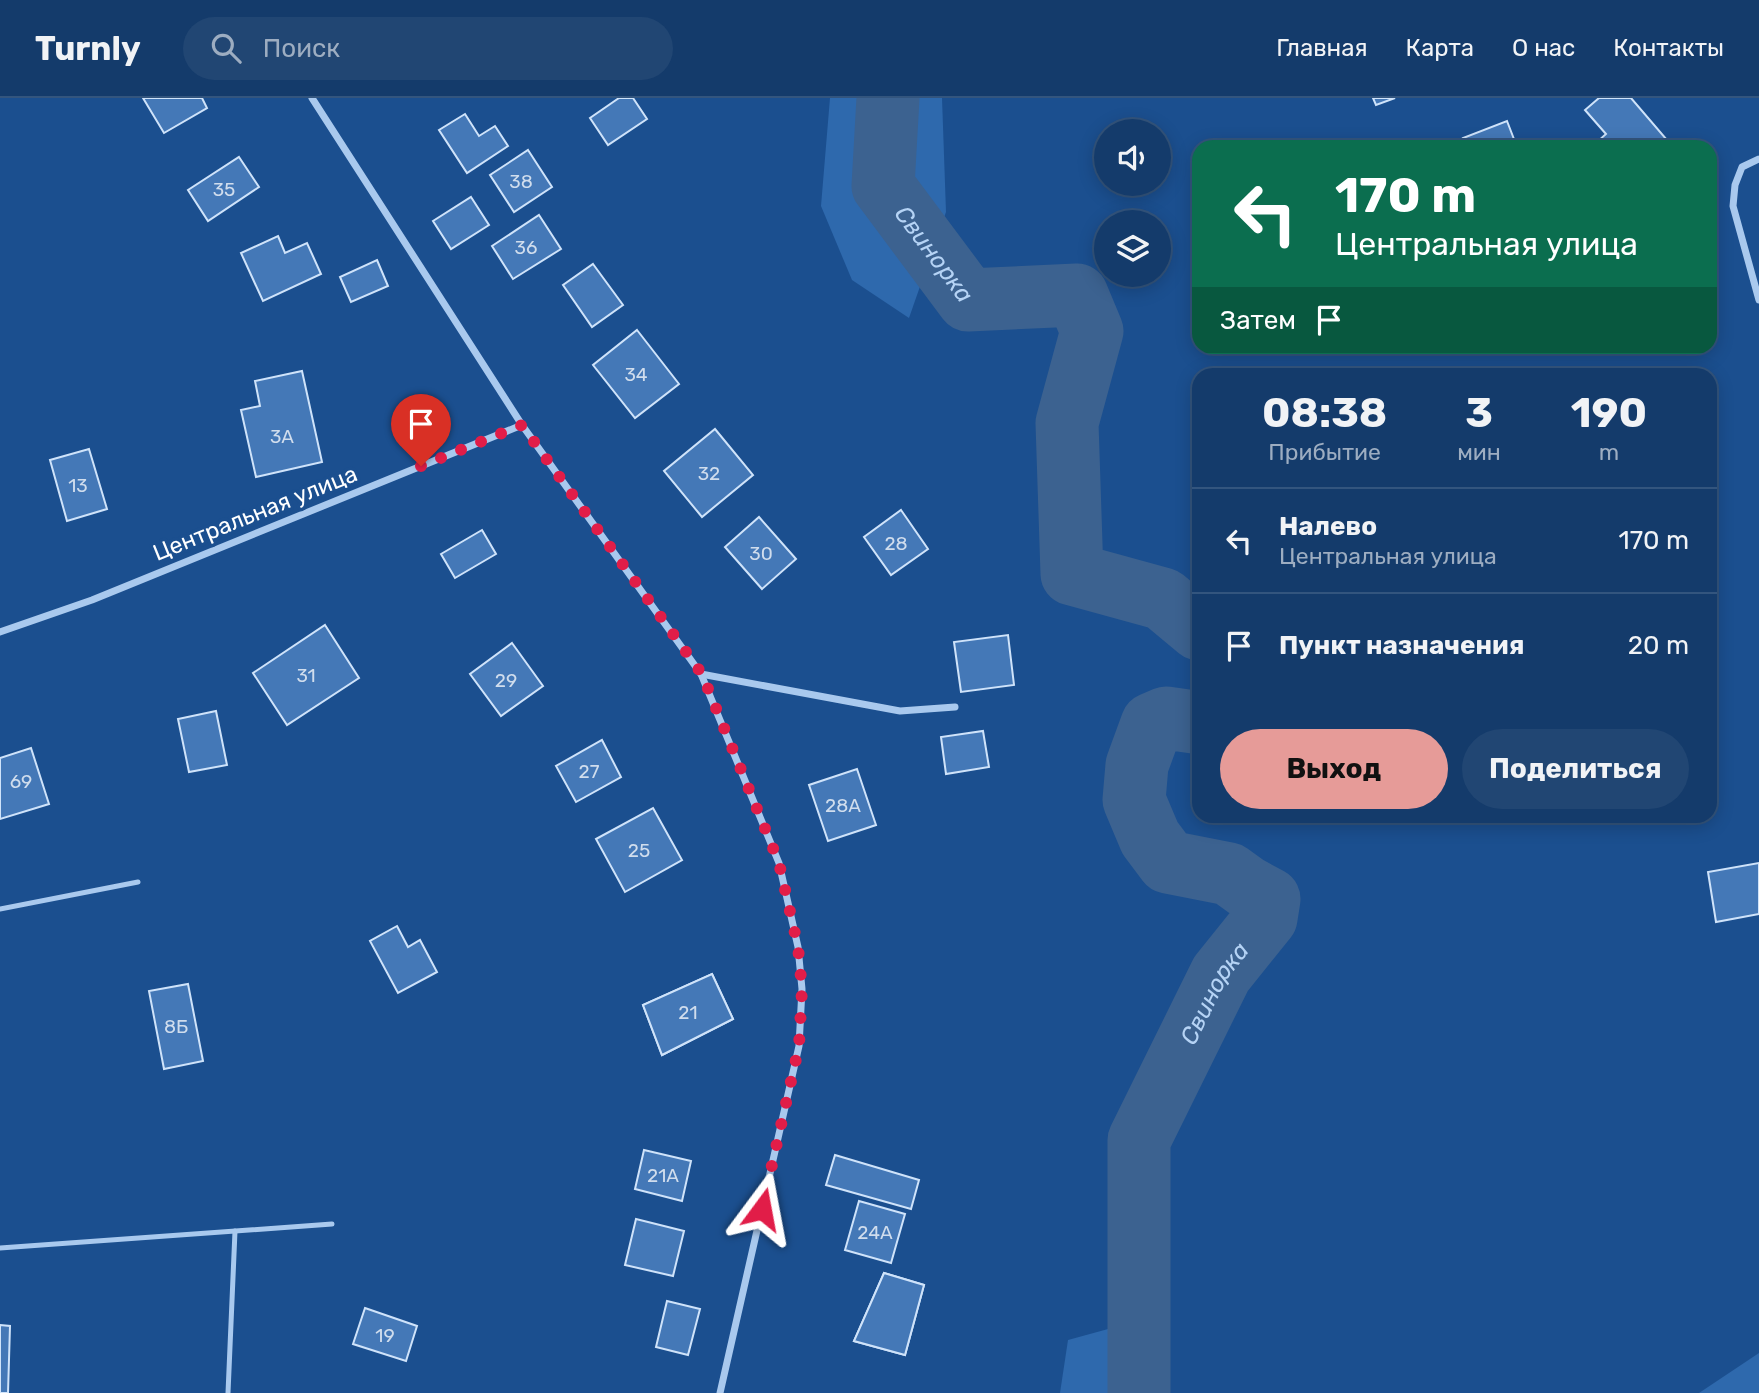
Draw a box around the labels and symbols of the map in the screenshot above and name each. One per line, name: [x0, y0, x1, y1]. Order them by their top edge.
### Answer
house number: 38: [509, 170, 533, 193]
house number: 35: [213, 178, 235, 201]
water label: Свинорка: [889, 200, 979, 308]
house number: 36: [515, 236, 537, 259]
house number: 34: [624, 363, 648, 386]
pin: [391, 394, 451, 466]
house number: 3А: [270, 425, 294, 448]
street label: Центральная улица: [149, 459, 361, 567]
house number: 32: [698, 462, 720, 485]
house number: 13: [68, 474, 88, 497]
house number: 28: [884, 532, 908, 555]
house number: 30: [749, 542, 773, 565]
house number: 31: [296, 664, 316, 687]
house number: 29: [495, 669, 517, 692]
house number: 27: [579, 760, 600, 783]
house number: 69: [10, 770, 32, 793]
house number: 28А: [825, 794, 861, 817]
house number: 25: [628, 839, 650, 862]
water label: Свинорка: [1174, 937, 1255, 1049]
house number: 21: [678, 1001, 698, 1024]
house number: 8Б: [164, 1015, 188, 1038]
house number: 21А: [647, 1164, 679, 1187]
position arrow: [725, 1172, 799, 1246]
house number: 24А: [857, 1221, 893, 1244]
house number: 19: [375, 1324, 395, 1347]

